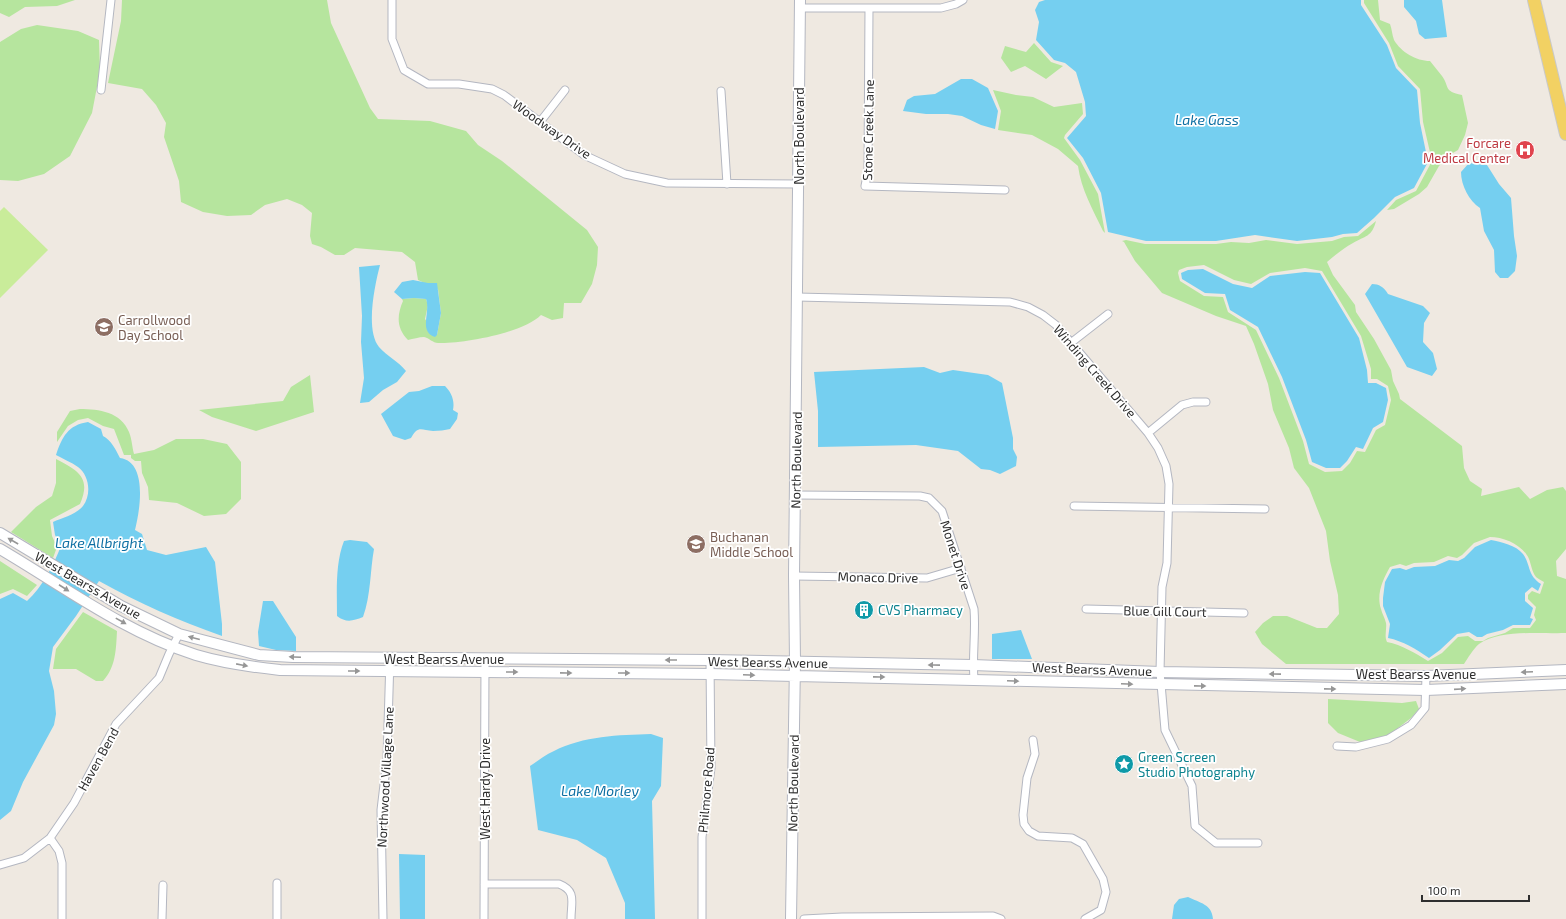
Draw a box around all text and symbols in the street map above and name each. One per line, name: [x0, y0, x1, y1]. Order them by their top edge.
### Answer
street label: Stone Creek Lane: [859, 79, 877, 181]
street label: North Boulevard: [791, 87, 807, 185]
street label: Woodway Drive: [510, 96, 594, 162]
water label: Lake Gass: [1175, 111, 1239, 128]
place label: Forcare Medical Center: [1423, 135, 1511, 166]
hospital icon: Forcare Medical Center: [1514, 139, 1536, 161]
place label: Carrollwood Day School: [118, 312, 191, 343]
school or university icon: Carrollwood Day School: [93, 316, 115, 338]
street label: Winding Creek Drive: [1050, 321, 1140, 421]
street label: North Boulevard: [787, 411, 805, 509]
street label: Monet Drive: [937, 518, 975, 592]
place label: Buchanan Middle School: [710, 529, 793, 560]
school or university icon: Buchanan Middle School: [685, 533, 707, 555]
water label: Lake Allbright: [55, 534, 144, 551]
one-way arrow: [7, 537, 19, 544]
street label: West Bearss Avenue: [32, 548, 144, 622]
street label: Monaco Drive: [837, 568, 919, 586]
one-way arrow: [59, 584, 69, 592]
building icon: CVS Pharmacy: [853, 599, 875, 621]
place label: CVS Pharmacy: [878, 602, 963, 618]
street label: Blue Gill Court: [1123, 602, 1207, 620]
one-way arrow: [115, 618, 127, 625]
one-way arrow: [187, 635, 199, 641]
street label: West Bearss Avenue: [384, 651, 504, 667]
street label: West Bearss Avenue: [708, 653, 828, 671]
one-way arrow: [289, 654, 301, 661]
one-way arrow: [664, 657, 677, 663]
street label: West Bearss Avenue: [1032, 659, 1152, 679]
one-way arrow: [236, 662, 248, 668]
one-way arrow: [927, 662, 940, 668]
street label: West Bearss Avenue: [1356, 666, 1476, 682]
one-way arrow: [348, 668, 361, 674]
one-way arrow: [506, 669, 519, 675]
one-way arrow: [1520, 669, 1533, 675]
one-way arrow: [560, 670, 573, 676]
one-way arrow: [618, 670, 631, 676]
one-way arrow: [1268, 671, 1281, 677]
one-way arrow: [743, 672, 756, 678]
one-way arrow: [873, 674, 885, 681]
one-way arrow: [1007, 677, 1019, 684]
one-way arrow: [1121, 681, 1133, 688]
one-way arrow: [1194, 683, 1207, 689]
one-way arrow: [1324, 685, 1336, 692]
one-way arrow: [1454, 685, 1466, 692]
street label: Northwood Village Lane: [373, 706, 397, 848]
street label: Haven Bend: [74, 724, 122, 794]
street label: North Boulevard: [784, 734, 802, 832]
street label: West Hardy Drive: [477, 738, 493, 840]
street label: Philmore Road: [694, 746, 718, 834]
place label: Green Screen Studio Photography: [1138, 749, 1255, 780]
place icon: Green Screen Studio Photography: [1113, 753, 1135, 775]
water label: Lake Morley: [561, 782, 639, 799]
scale bar: [1422, 877, 1529, 903]
text: 100 m: [1428, 883, 1460, 897]

